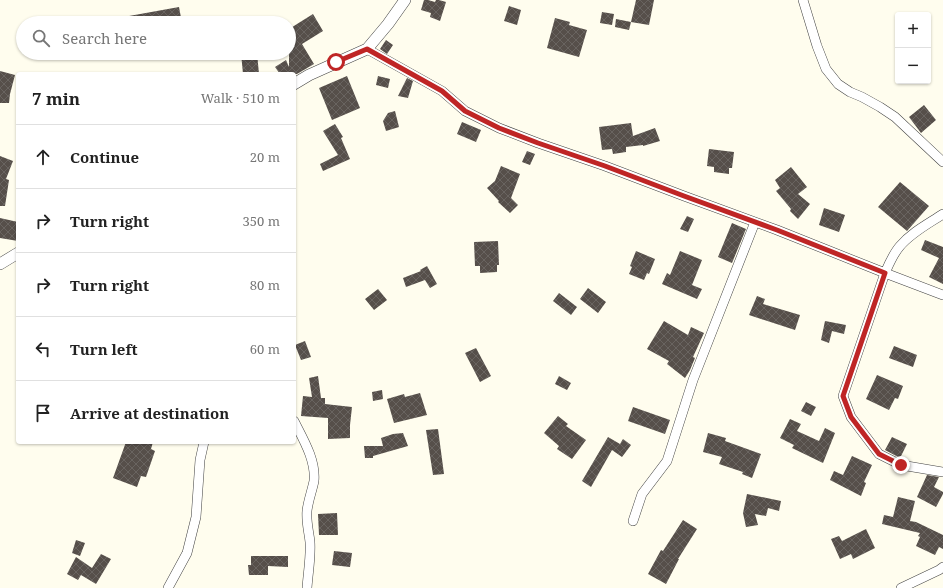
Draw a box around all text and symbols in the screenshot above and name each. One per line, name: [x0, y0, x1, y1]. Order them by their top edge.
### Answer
map controls: [895, 12, 931, 84]
button: +: [895, 12, 931, 48]
search box: [16, 16, 296, 60]
icon: search: [30, 27, 52, 49]
text: Search here: [62, 28, 147, 48]
button: −: [895, 48, 931, 84]
route start: [327, 53, 345, 71]
text: 7 min: [32, 87, 80, 110]
text: Walk · 510 m: [201, 89, 280, 107]
icon: ahead: [32, 146, 54, 168]
text: Continue: [70, 147, 139, 167]
text: 20 m: [250, 148, 280, 166]
icon: right: [32, 210, 54, 232]
text: Turn right: [70, 211, 149, 231]
text: 350 m: [243, 212, 280, 230]
icon: right: [32, 274, 54, 296]
text: Turn right: [70, 275, 149, 295]
text: 80 m: [250, 276, 280, 294]
icon: left: [32, 338, 54, 360]
text: Turn left: [70, 339, 138, 359]
text: 60 m: [250, 340, 280, 358]
icon: arrive: [32, 402, 54, 424]
text: Arrive at destination: [70, 403, 229, 423]
route end: [892, 456, 910, 474]

